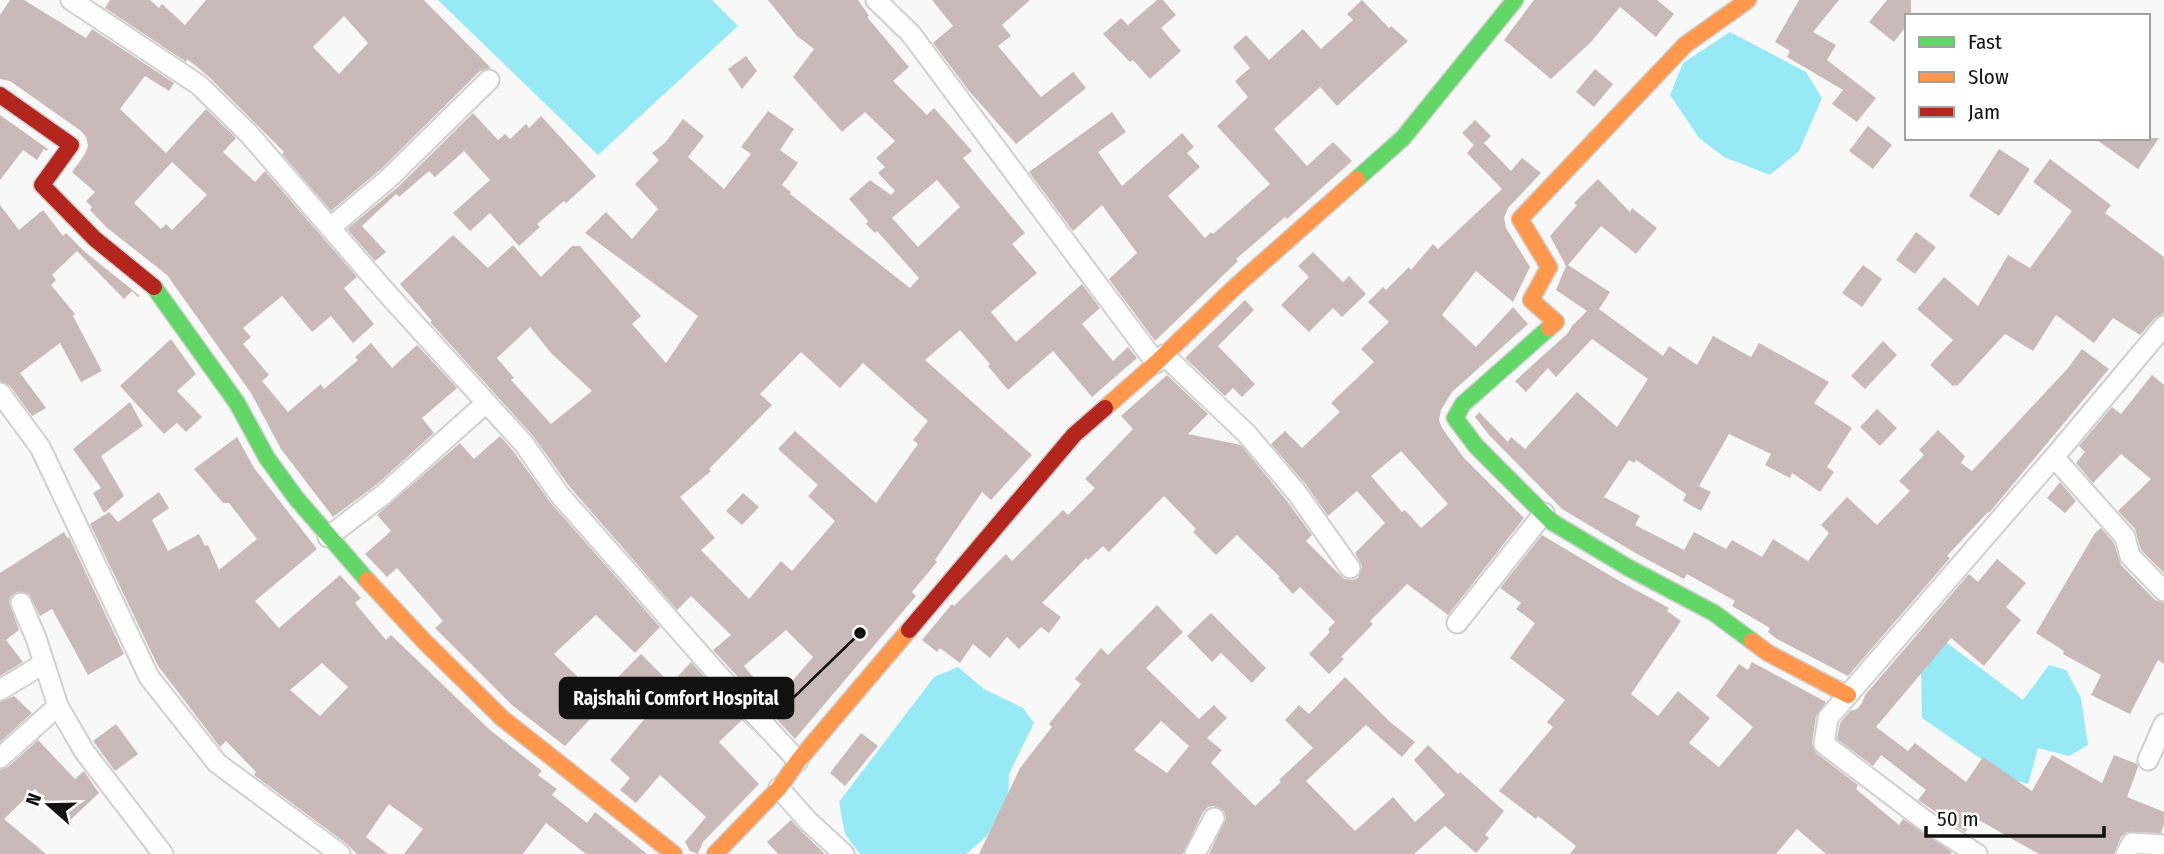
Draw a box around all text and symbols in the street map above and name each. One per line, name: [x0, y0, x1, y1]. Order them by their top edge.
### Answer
legend: [1905, 14, 2150, 140]
text: Fast: [1968, 29, 2002, 55]
text: Slow: [1968, 64, 2009, 90]
text: Jam: [1968, 99, 2000, 125]
callout: Rajshahi Comfort Hospital: [560, 678, 793, 718]
text: Rajshahi Comfort Hospital: [573, 687, 779, 710]
north arrow: [14, 770, 84, 840]
text: N: [21, 790, 46, 809]
scale bar: [1926, 794, 2104, 838]
text: 50 m: [1937, 806, 1979, 832]

